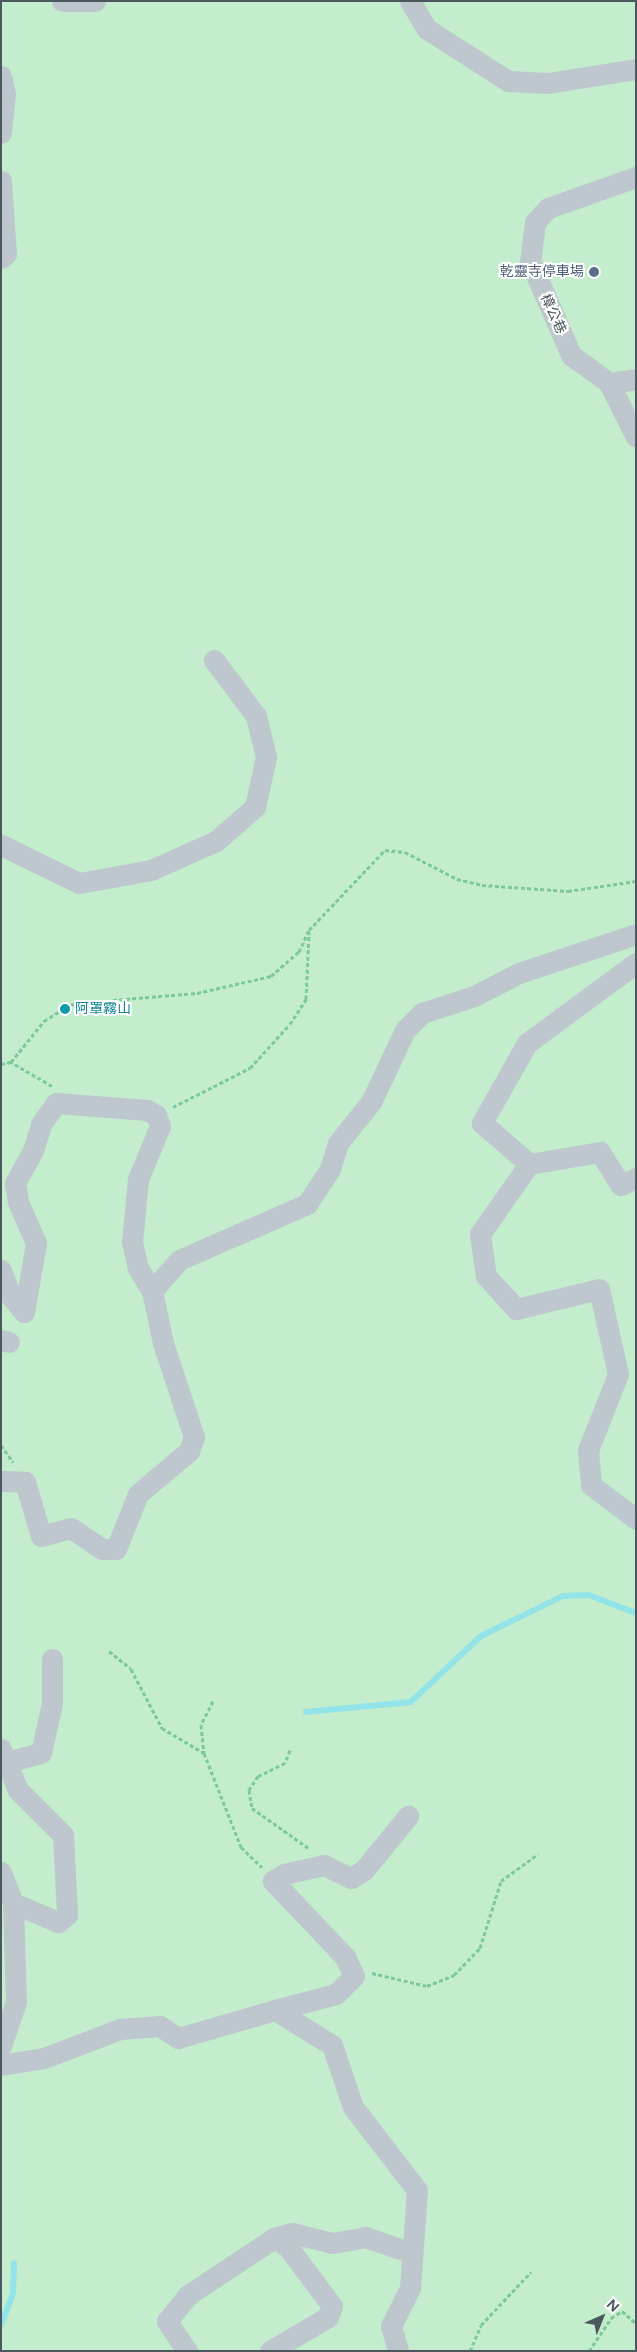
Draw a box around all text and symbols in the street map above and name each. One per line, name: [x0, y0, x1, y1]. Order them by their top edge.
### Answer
place label: 乾靈寺停車場: [500, 264, 584, 280]
marker: 乾靈寺停車場: [588, 266, 600, 278]
street label: 樟公巷: [537, 291, 569, 337]
place label: 阿罩霧山: [75, 1001, 131, 1017]
marker: 阿罩霧山: [59, 1003, 71, 1015]
north arrow: [577, 2292, 627, 2342]
text: N: [603, 2296, 623, 2316]

